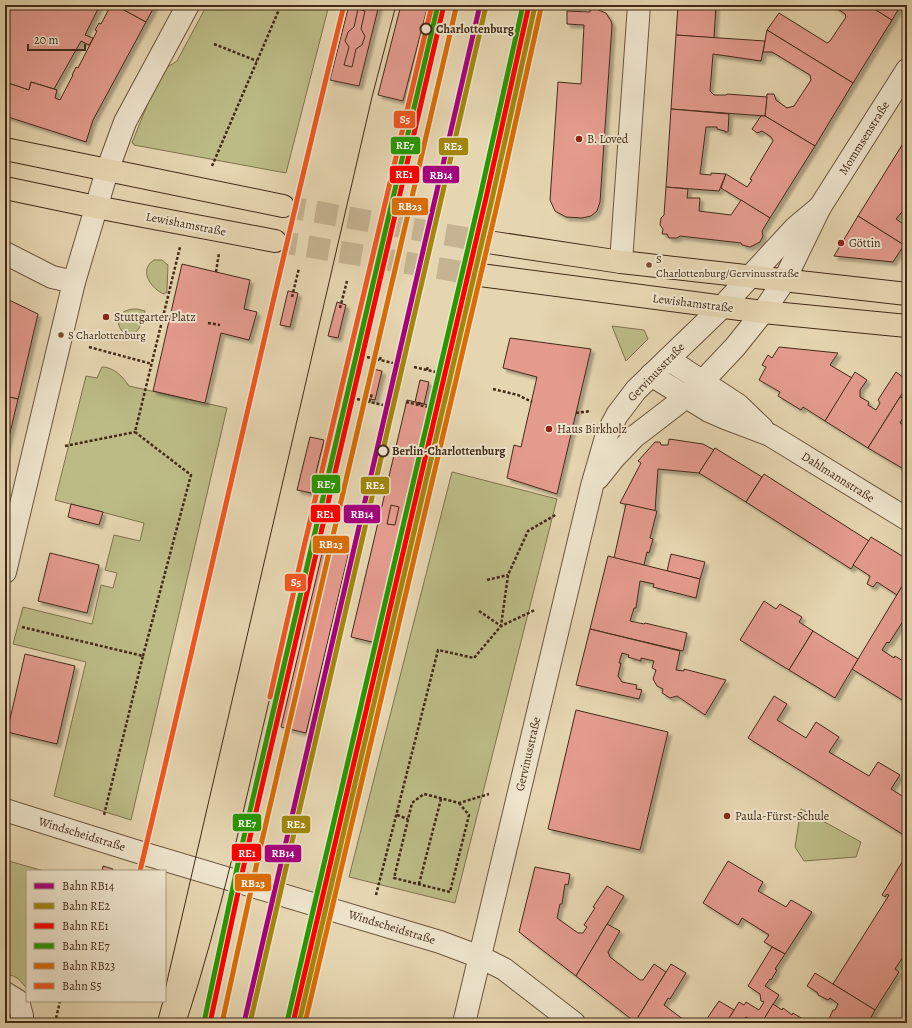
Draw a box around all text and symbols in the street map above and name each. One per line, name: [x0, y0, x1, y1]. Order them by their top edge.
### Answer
place label: Charlottenburg: [436, 21, 515, 37]
marker: Charlottenburg: [419, 22, 433, 36]
scale bar: [28, 26, 85, 52]
text: 20 m: [34, 32, 58, 48]
street label: Mommsenstraße: [835, 98, 893, 178]
line badge: S5: [393, 110, 416, 129]
text: S5: [400, 112, 411, 127]
place label: B. Loved: [587, 131, 629, 147]
marker: B. Loved: [574, 134, 584, 144]
line badge: RE7: [390, 136, 421, 155]
line badge: RE2: [438, 137, 469, 156]
text: RE7: [396, 138, 414, 153]
text: RE2: [444, 139, 463, 154]
line badge: RE1: [389, 165, 420, 184]
line badge: RB14: [422, 165, 460, 184]
text: RE1: [395, 167, 413, 182]
text: RB14: [429, 168, 453, 183]
line badge: RB23: [391, 197, 429, 216]
text: RB23: [398, 199, 422, 214]
street label: Lewishamstraße: [145, 208, 227, 240]
place label: Göttin: [849, 235, 881, 251]
marker: Göttin: [836, 238, 846, 248]
place label: S Charlottenburg/Gervinusstraße: [656, 252, 799, 281]
marker: S Charlottenburg/Gervinusstraße: [644, 260, 654, 270]
street label: Lewishamstraße: [652, 290, 734, 316]
place label: Stuttgarter Platz: [114, 309, 196, 325]
marker: Stuttgarter Platz: [101, 312, 111, 322]
place label: S Charlottenburg: [68, 328, 146, 343]
marker: S Charlottenburg: [56, 330, 66, 340]
street label: Gervinusstraße: [624, 339, 688, 405]
place label: Haus Birkholz: [557, 421, 627, 437]
marker: Haus Birkholz: [544, 424, 554, 434]
place label: Berlin-Charlottenburg: [392, 443, 506, 459]
marker: Berlin-Charlottenburg: [376, 444, 390, 458]
street label: Dahlmannstraße: [798, 448, 878, 506]
line badge: RE7: [311, 474, 341, 494]
line badge: RE2: [360, 476, 390, 495]
text: RE7: [317, 477, 335, 492]
text: RE2: [366, 478, 385, 493]
line badge: RE1: [310, 504, 341, 523]
line badge: RB14: [343, 504, 381, 524]
text: RE1: [316, 507, 334, 522]
text: RB14: [350, 507, 374, 522]
line badge: RB23: [312, 535, 350, 554]
text: RB23: [319, 537, 343, 552]
line badge: S5: [284, 573, 307, 592]
text: S5: [291, 575, 302, 590]
street label: Gervinusstraße: [512, 715, 544, 793]
place label: Paula-Fürst-Schule: [735, 808, 829, 824]
marker: Paula-Fürst-Schule: [722, 811, 732, 821]
street label: Windscheidstraße: [36, 813, 127, 855]
line badge: RE7: [232, 813, 262, 832]
line badge: RE2: [281, 815, 311, 834]
text: RE7: [238, 816, 256, 831]
text: RE2: [287, 817, 306, 832]
line badge: RE1: [231, 843, 262, 862]
line badge: RB14: [264, 844, 302, 863]
text: RE1: [238, 846, 256, 861]
text: RB14: [271, 846, 295, 861]
legend: [26, 870, 166, 1002]
line badge: RB23: [234, 873, 272, 892]
text: RB23: [241, 876, 265, 891]
text: Bahn RB14: [62, 878, 115, 894]
text: Bahn RE2: [62, 898, 111, 914]
street label: Windscheidstraße: [346, 906, 437, 948]
text: Bahn RE1: [62, 918, 109, 934]
text: Bahn RE7: [62, 938, 111, 954]
text: Bahn RB23: [62, 958, 115, 974]
text: Bahn S5: [62, 978, 102, 994]

